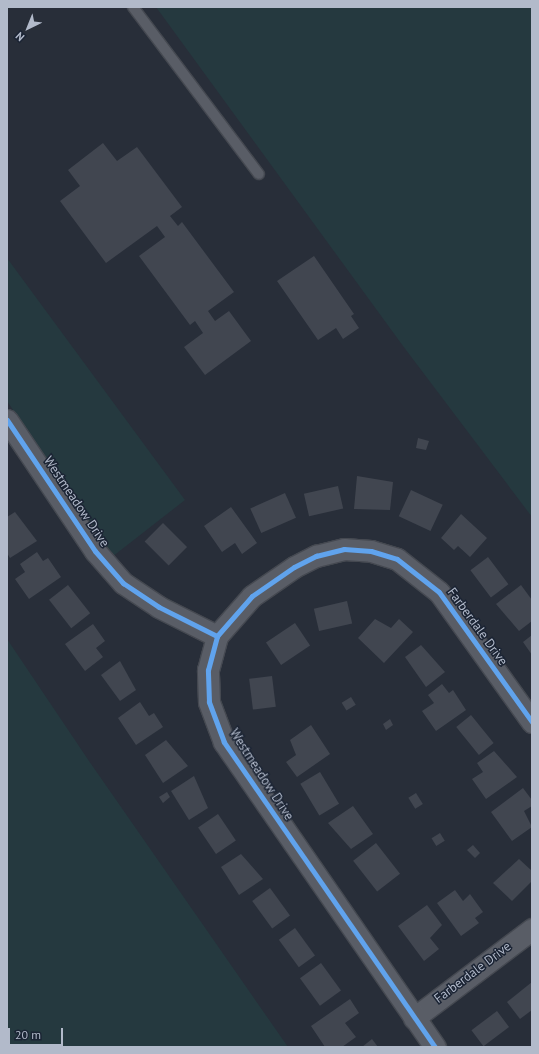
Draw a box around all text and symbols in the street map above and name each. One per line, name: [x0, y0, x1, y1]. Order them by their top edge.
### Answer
north arrow: [8, 8, 48, 48]
text: N: [12, 29, 27, 44]
street label: Westmeadow Drive: [40, 454, 112, 550]
street label: Farberdale Drive: [444, 585, 510, 669]
street label: Westmeadow Drive: [226, 726, 296, 824]
street label: Farberdale Drive: [432, 939, 514, 1007]
scale bar: [10, 1020, 65, 1046]
text: 20 m: [15, 1027, 41, 1042]

